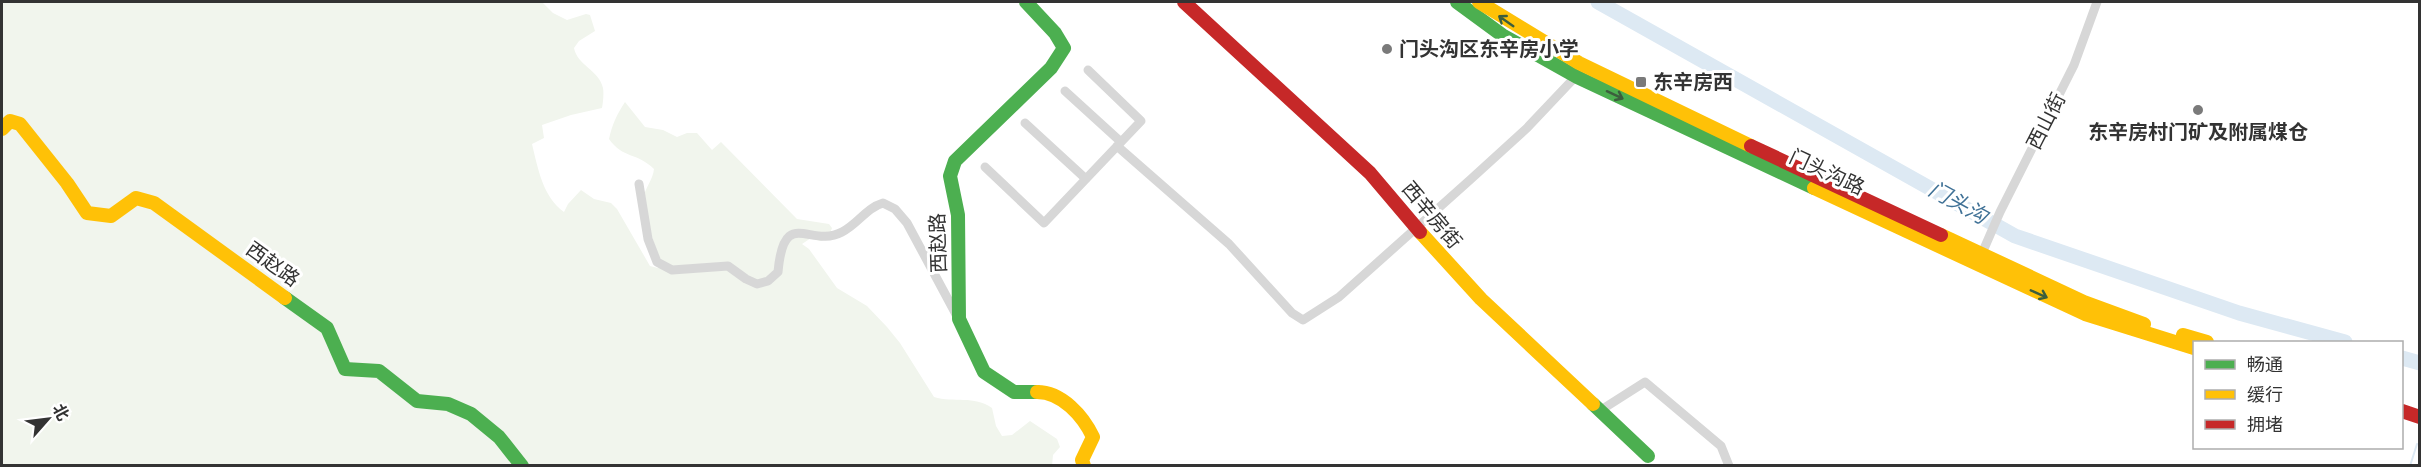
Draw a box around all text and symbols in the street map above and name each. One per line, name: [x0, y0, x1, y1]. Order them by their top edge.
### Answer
one-way arrow: [1498, 15, 1514, 27]
place label: 门头沟区东辛房小学: [1399, 37, 1579, 61]
marker: 门头沟区东辛房小学: [1380, 42, 1394, 56]
place label: 东辛房西: [1653, 70, 1733, 94]
marker: 东辛房西: [1634, 75, 1648, 89]
street label: 西山街: [2022, 89, 2070, 153]
one-way arrow: [1606, 90, 1624, 102]
marker: 东辛房村门矿及附属煤仓: [2191, 103, 2205, 117]
place label: 东辛房村门矿及附属煤仓: [2088, 120, 2308, 144]
street label: 门头沟路: [1786, 144, 1868, 200]
water label: 门头沟: [1925, 176, 1994, 230]
street label: 西辛房街: [1397, 177, 1467, 253]
street label: 西赵路: [925, 213, 951, 273]
street label: 西赵路: [242, 237, 304, 291]
one-way arrow: [2030, 288, 2048, 300]
legend: [2193, 341, 2403, 449]
text: 畅通: [2247, 354, 2283, 376]
text: 缓行: [2247, 384, 2283, 406]
north arrow: [18, 389, 78, 449]
text: 北: [49, 401, 73, 424]
text: 拥堵: [2247, 414, 2283, 436]

